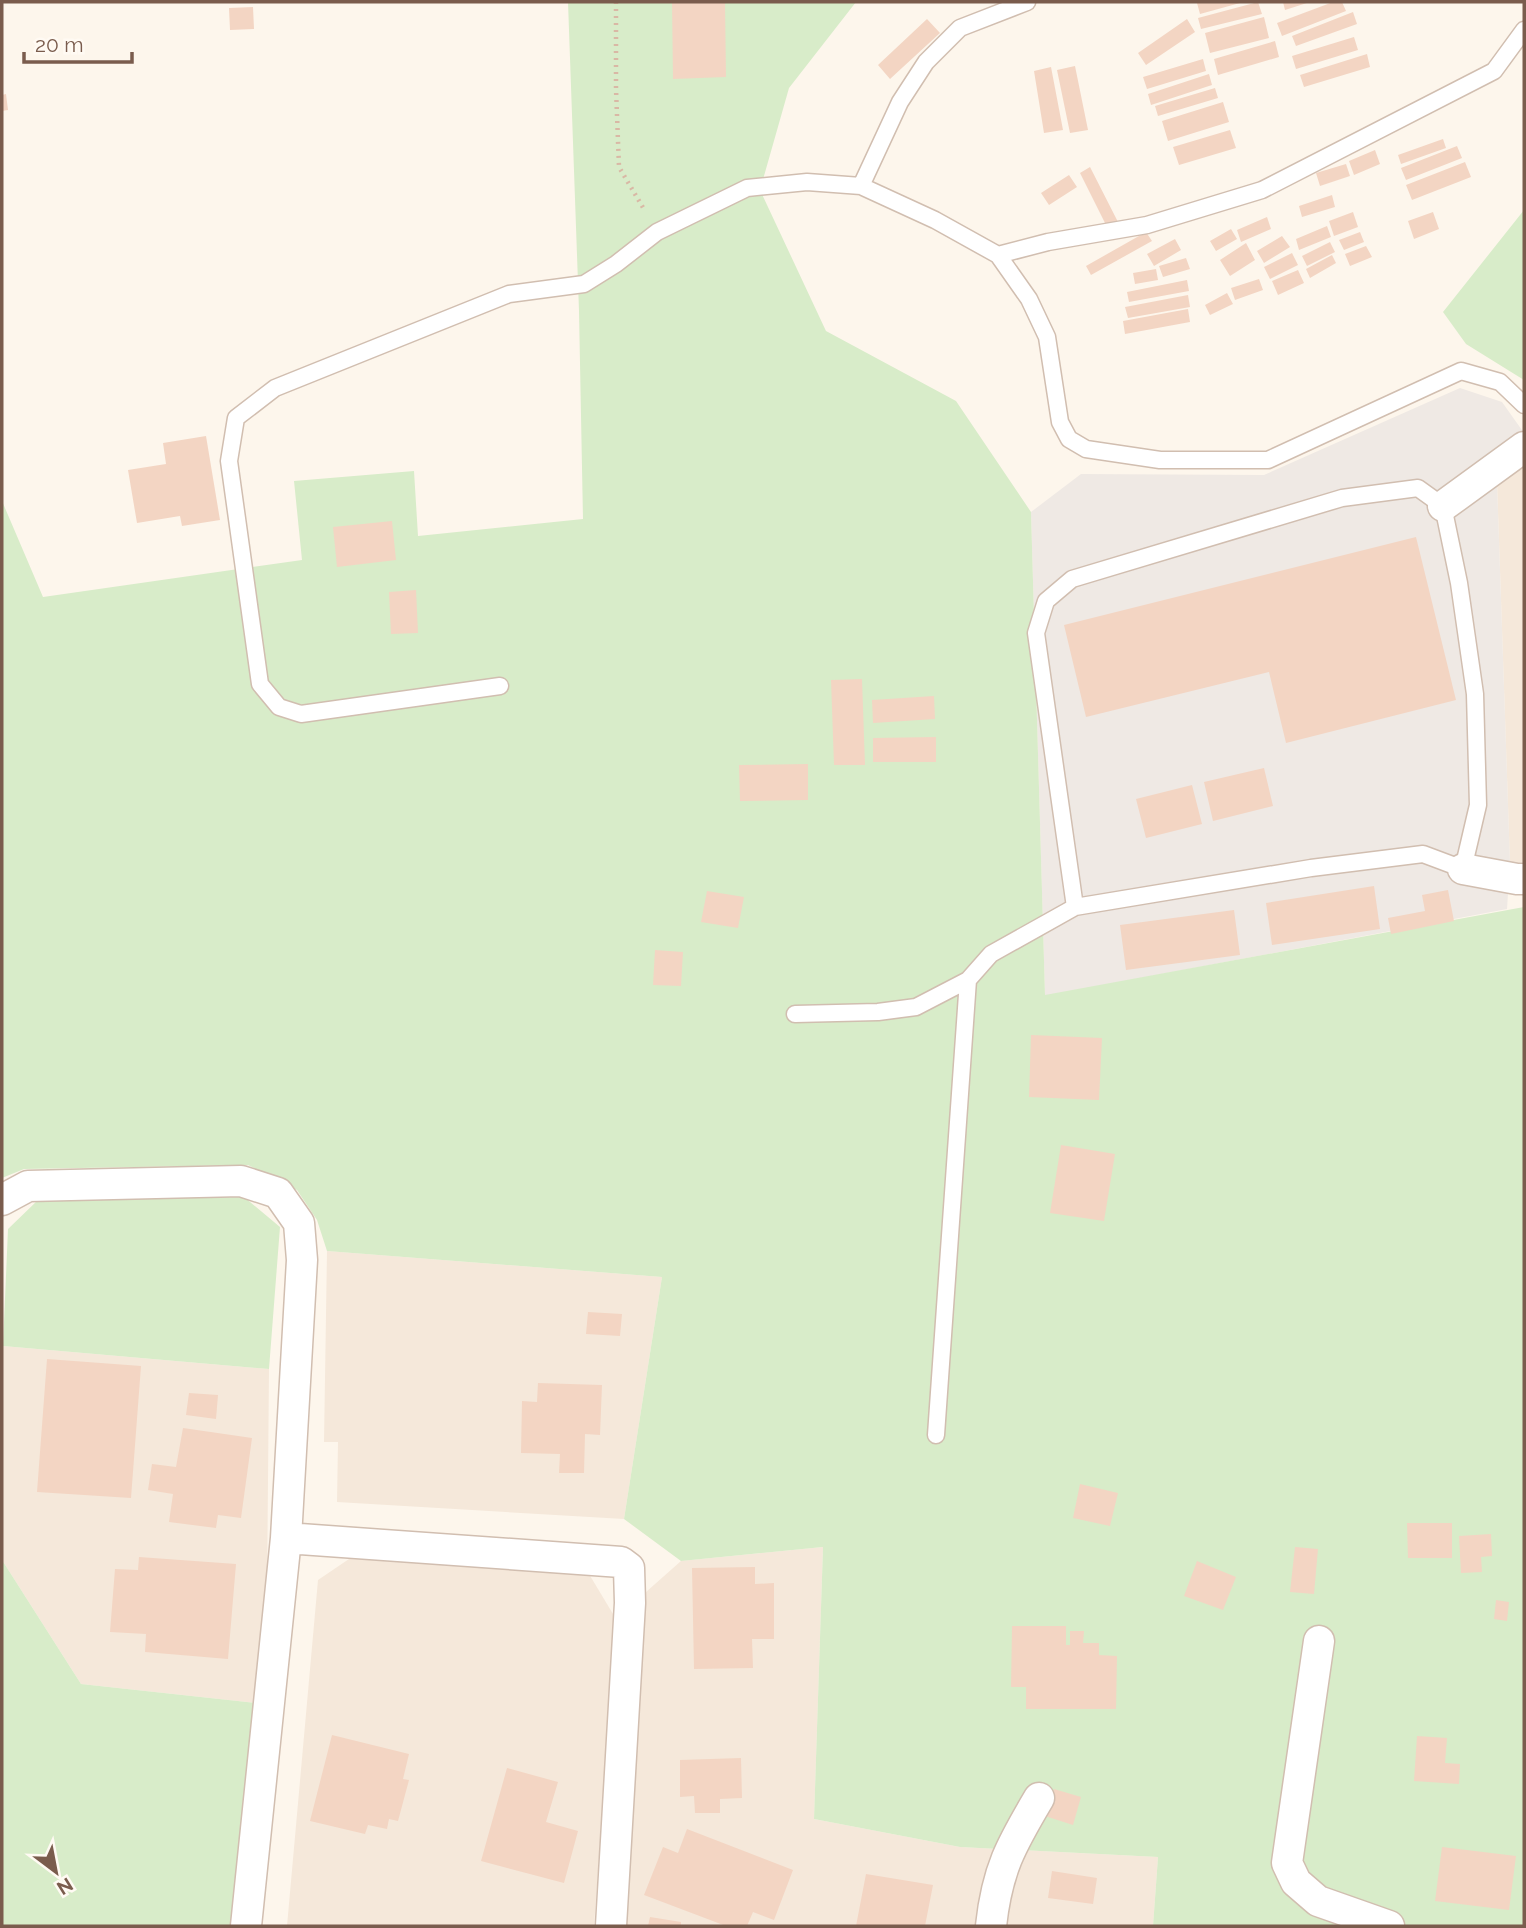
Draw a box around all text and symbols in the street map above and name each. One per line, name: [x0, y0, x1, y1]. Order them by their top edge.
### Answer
scale bar: [24, 21, 133, 65]
text: 20 m: [35, 32, 83, 57]
north arrow: [21, 1837, 91, 1907]
text: N: [53, 1873, 77, 1900]

